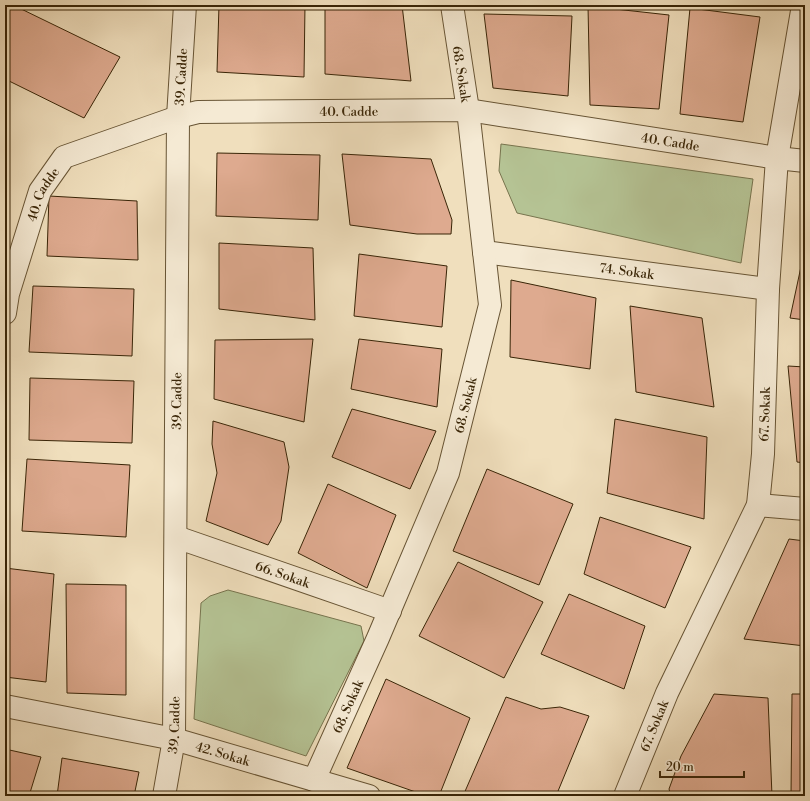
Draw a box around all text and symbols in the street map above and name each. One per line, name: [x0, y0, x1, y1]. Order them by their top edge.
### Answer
street label: 68. Sokak: [449, 45, 474, 105]
street label: 39. Cadde: [172, 47, 191, 106]
street label: 40. Cadde: [319, 104, 379, 120]
street label: 40. Cadde: [640, 130, 701, 155]
street label: 40. Cadde: [24, 164, 63, 224]
street label: 74. Sokak: [599, 260, 656, 283]
street label: 39. Cadde: [169, 372, 185, 430]
street label: 68. Sokak: [451, 375, 481, 435]
street label: 67. Sokak: [756, 386, 774, 442]
street label: 66. Sokak: [253, 558, 313, 592]
street label: 68. Sokak: [329, 676, 368, 736]
street label: 39. Cadde: [165, 696, 183, 755]
street label: 67. Sokak: [637, 697, 673, 754]
street label: 42. Sokak: [193, 739, 253, 770]
scale bar: [660, 753, 744, 779]
text: 20 m: [666, 760, 694, 775]

